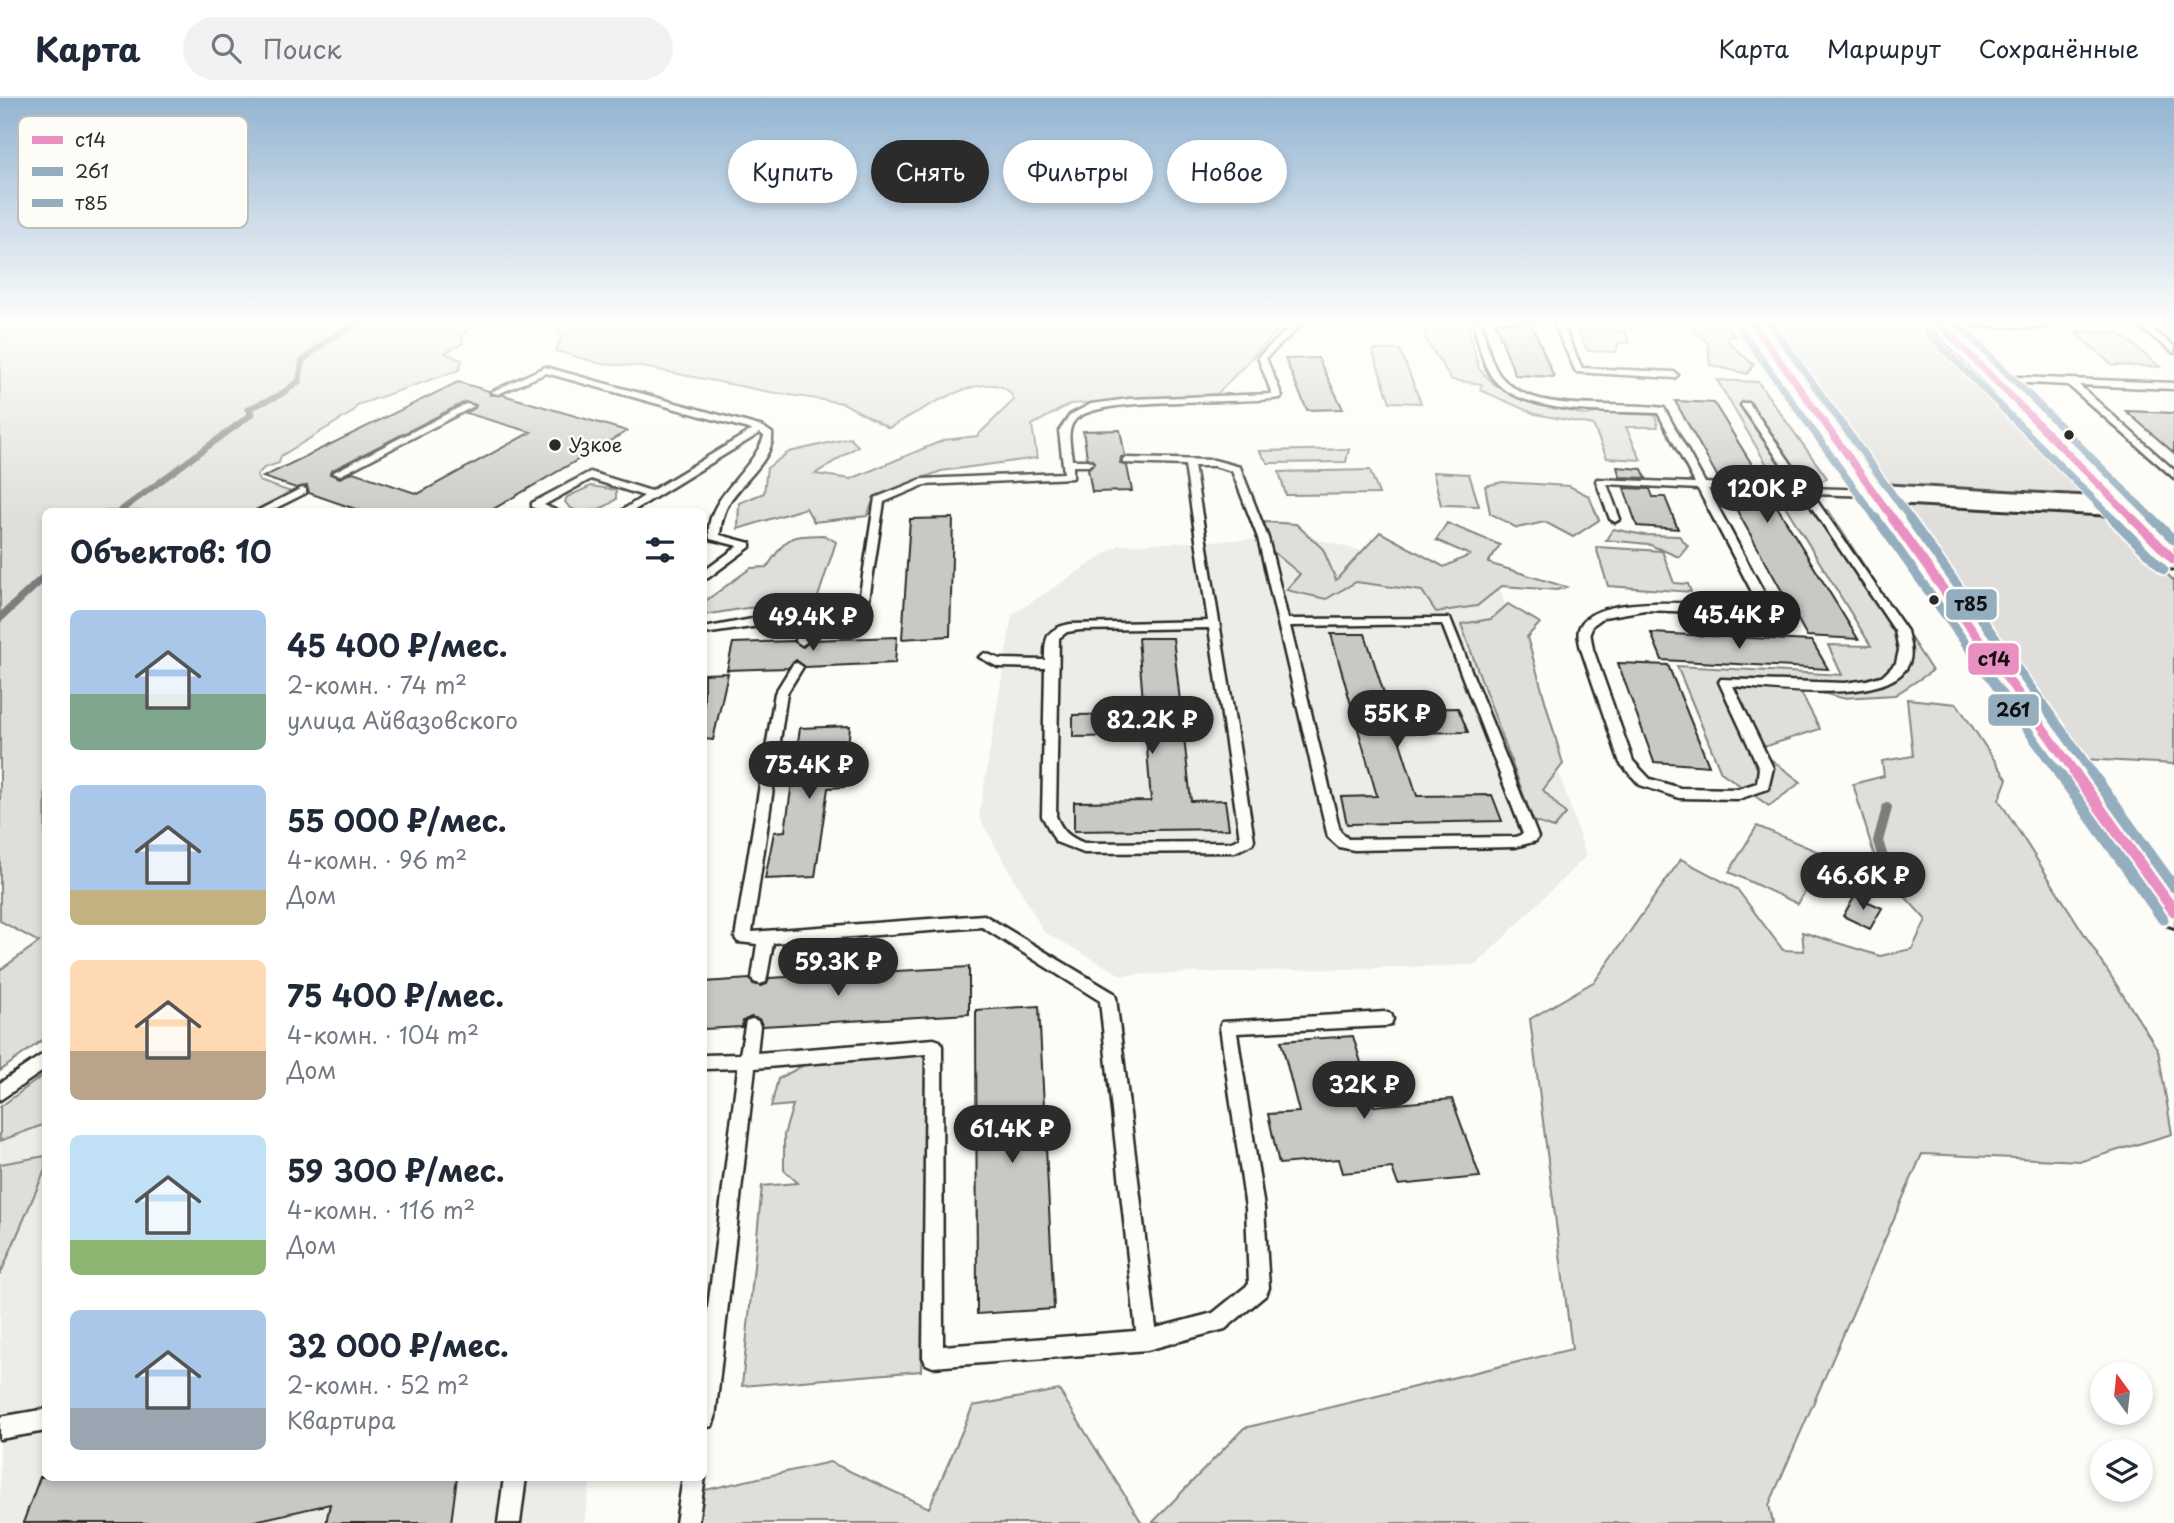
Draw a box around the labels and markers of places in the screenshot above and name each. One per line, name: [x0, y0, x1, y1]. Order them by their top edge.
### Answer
unlabelled marker: [2062, 428, 2076, 442]
place label: Узкое: [569, 430, 623, 458]
marker: Узкое: [547, 437, 563, 453]
pin: 120K ₽: [1710, 466, 1824, 525]
pin: 45.4K ₽: [1674, 592, 1804, 651]
unlabelled marker: [1927, 593, 1941, 607]
pin: 49.4K ₽: [748, 594, 878, 653]
pin: 55K ₽: [1348, 690, 1446, 750]
pin: 82.2K ₽: [1087, 696, 1217, 756]
pin: 75.4K ₽: [744, 742, 874, 801]
pin: 46.6K ₽: [1798, 852, 1928, 912]
pin: 59.3K ₽: [773, 939, 903, 998]
pin: 32K ₽: [1315, 1062, 1413, 1121]
pin: 61.4K ₽: [947, 1105, 1077, 1165]

